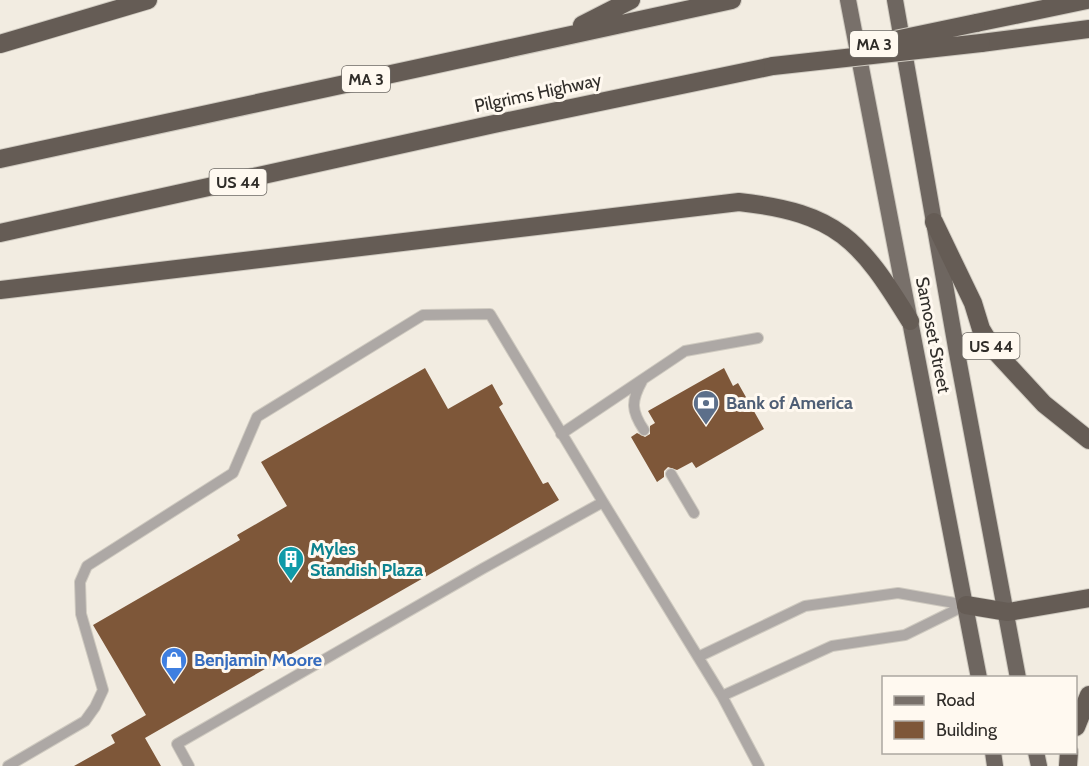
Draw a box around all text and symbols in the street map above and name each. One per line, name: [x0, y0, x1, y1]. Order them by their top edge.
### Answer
road number: MA 3: [850, 31, 898, 57]
road number: MA 3: [342, 66, 390, 92]
street label: Pilgrims Highway: [472, 69, 604, 117]
road number: US 44: [210, 169, 266, 195]
street label: Samoset Street: [911, 275, 955, 395]
road number: US 44: [962, 333, 1020, 359]
bank icon: Bank of America: [691, 388, 721, 426]
place label: Bank of America: [726, 392, 853, 414]
place label: Myles Standish Plaza: [310, 538, 423, 581]
building icon: Myles Standish Plaza: [276, 544, 306, 582]
shop icon: Benjamin Moore: [159, 645, 189, 683]
place label: Benjamin Moore: [194, 649, 322, 671]
legend: [882, 676, 1077, 754]
text: Road: [936, 689, 975, 711]
text: Building: [936, 719, 998, 741]

